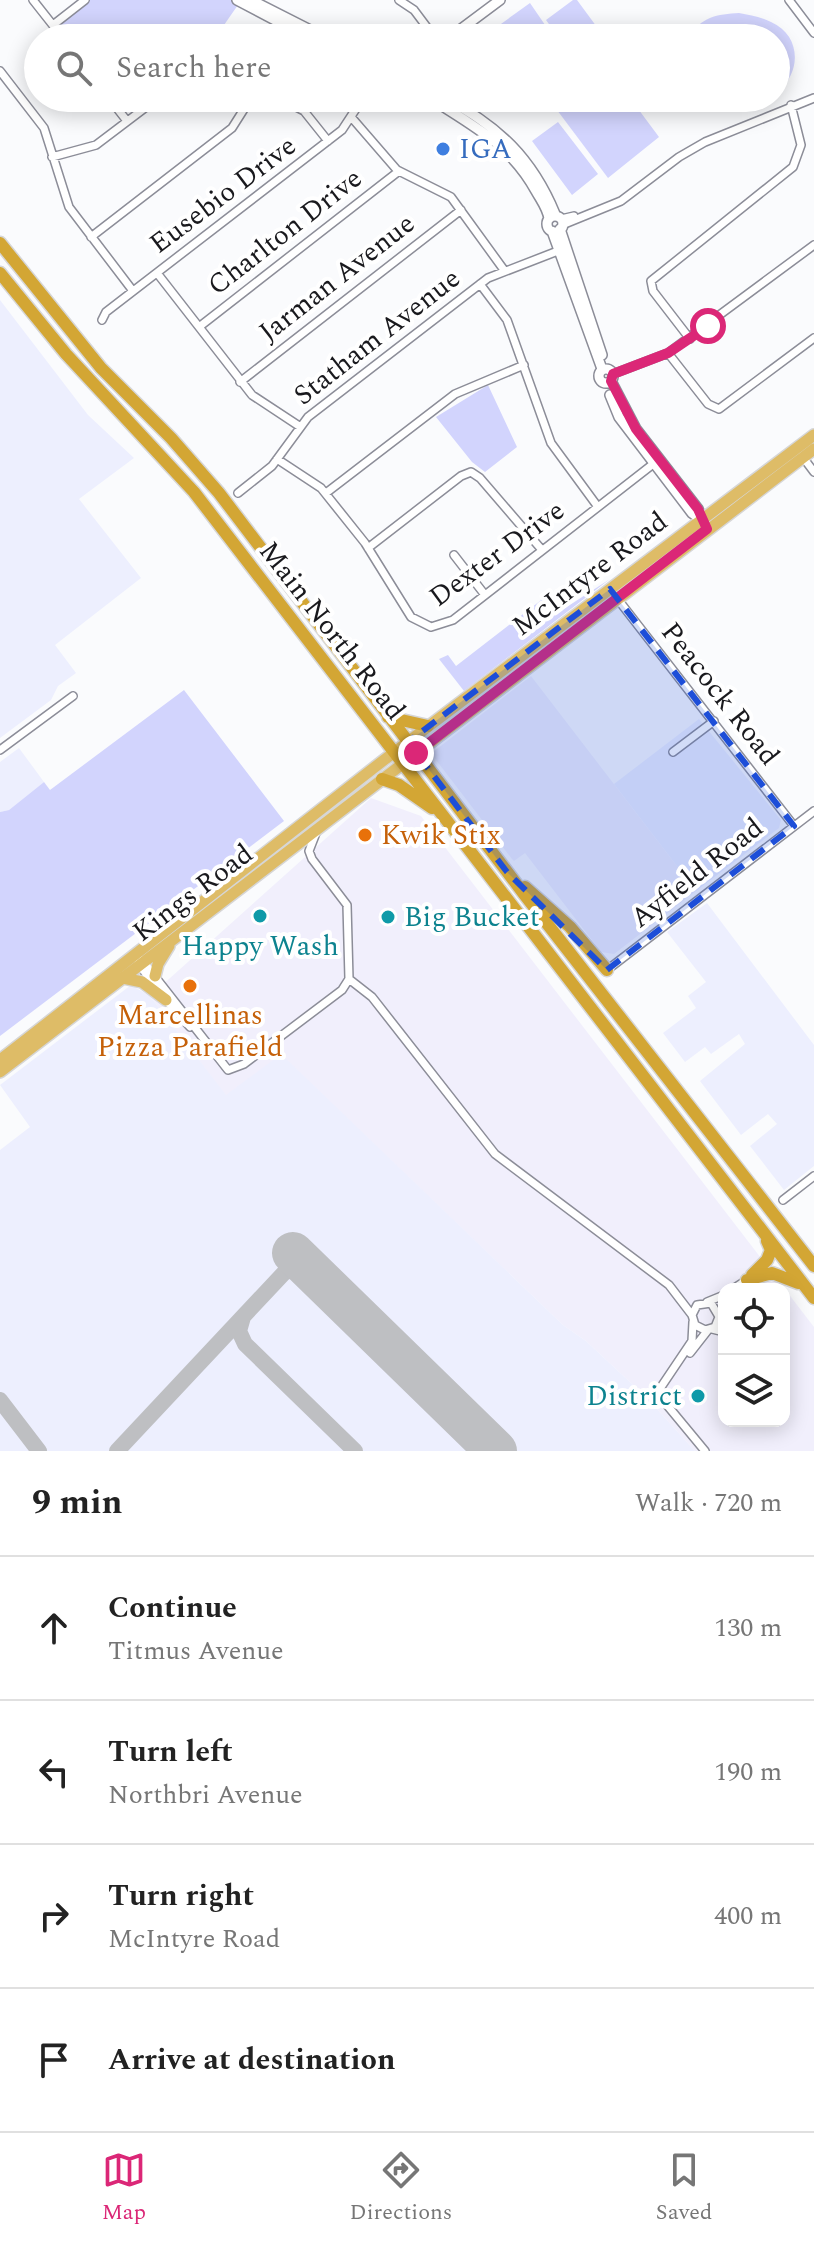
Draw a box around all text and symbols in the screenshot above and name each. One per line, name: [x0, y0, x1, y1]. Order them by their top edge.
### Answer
search box: [24, 24, 790, 112]
text: Search here: [116, 45, 272, 91]
icon: search: [52, 46, 96, 90]
street label: Eusebio Drive: [140, 125, 306, 265]
place label: IGA: [459, 128, 512, 171]
marker: IGA: [434, 140, 452, 158]
street label: Charlton Drive: [198, 158, 372, 306]
street label: Jarman Avenue: [250, 203, 424, 353]
street label: Statham Avenue: [284, 258, 470, 416]
route start: [690, 308, 726, 344]
street label: Dexter Drive: [420, 490, 574, 618]
street label: McIntyre Road: [503, 501, 677, 647]
street label: Main North Road: [248, 532, 416, 730]
street label: Peacock Road: [650, 613, 790, 775]
route end: [398, 735, 434, 771]
street label: Ayfield Road: [621, 807, 773, 939]
place label: Kwik Stix: [381, 814, 501, 857]
marker: Kwik Stix: [356, 826, 374, 844]
street label: Kings Road: [123, 833, 263, 953]
place label: Big Bucket: [404, 896, 540, 939]
marker: Happy Wash: [251, 907, 269, 925]
marker: Big Bucket: [379, 908, 397, 926]
place label: Happy Wash: [181, 925, 339, 968]
marker: Marcellinas Pizza Parafield: [181, 977, 199, 995]
place label: Marcellinas Pizza Parafield: [97, 994, 283, 1069]
map controls: [718, 1283, 790, 1427]
button: locate: [718, 1283, 790, 1355]
button: layers: [718, 1355, 790, 1427]
place label: District: [586, 1375, 682, 1418]
marker: District: [689, 1387, 707, 1405]
text: 9 min: [32, 1477, 122, 1529]
text: Walk · 720 m: [635, 1483, 782, 1523]
text: Continue: [108, 1585, 237, 1631]
icon: ahead: [32, 1606, 76, 1650]
text: 130 m: [714, 1608, 782, 1648]
text: Titmus Avenue: [108, 1631, 284, 1671]
text: Turn left: [108, 1729, 233, 1775]
icon: left: [32, 1750, 76, 1794]
text: 190 m: [714, 1752, 782, 1792]
text: Northbri Avenue: [108, 1775, 303, 1815]
text: Turn right: [108, 1873, 254, 1919]
icon: right: [32, 1894, 76, 1938]
text: 400 m: [714, 1896, 782, 1936]
text: McIntyre Road: [108, 1919, 280, 1959]
text: Arrive at destination: [108, 2037, 395, 2083]
icon: arrive: [32, 2038, 76, 2082]
tab: Map: [102, 2148, 146, 2229]
tab: Directions: [350, 2148, 452, 2229]
tab: Saved: [656, 2148, 712, 2229]

